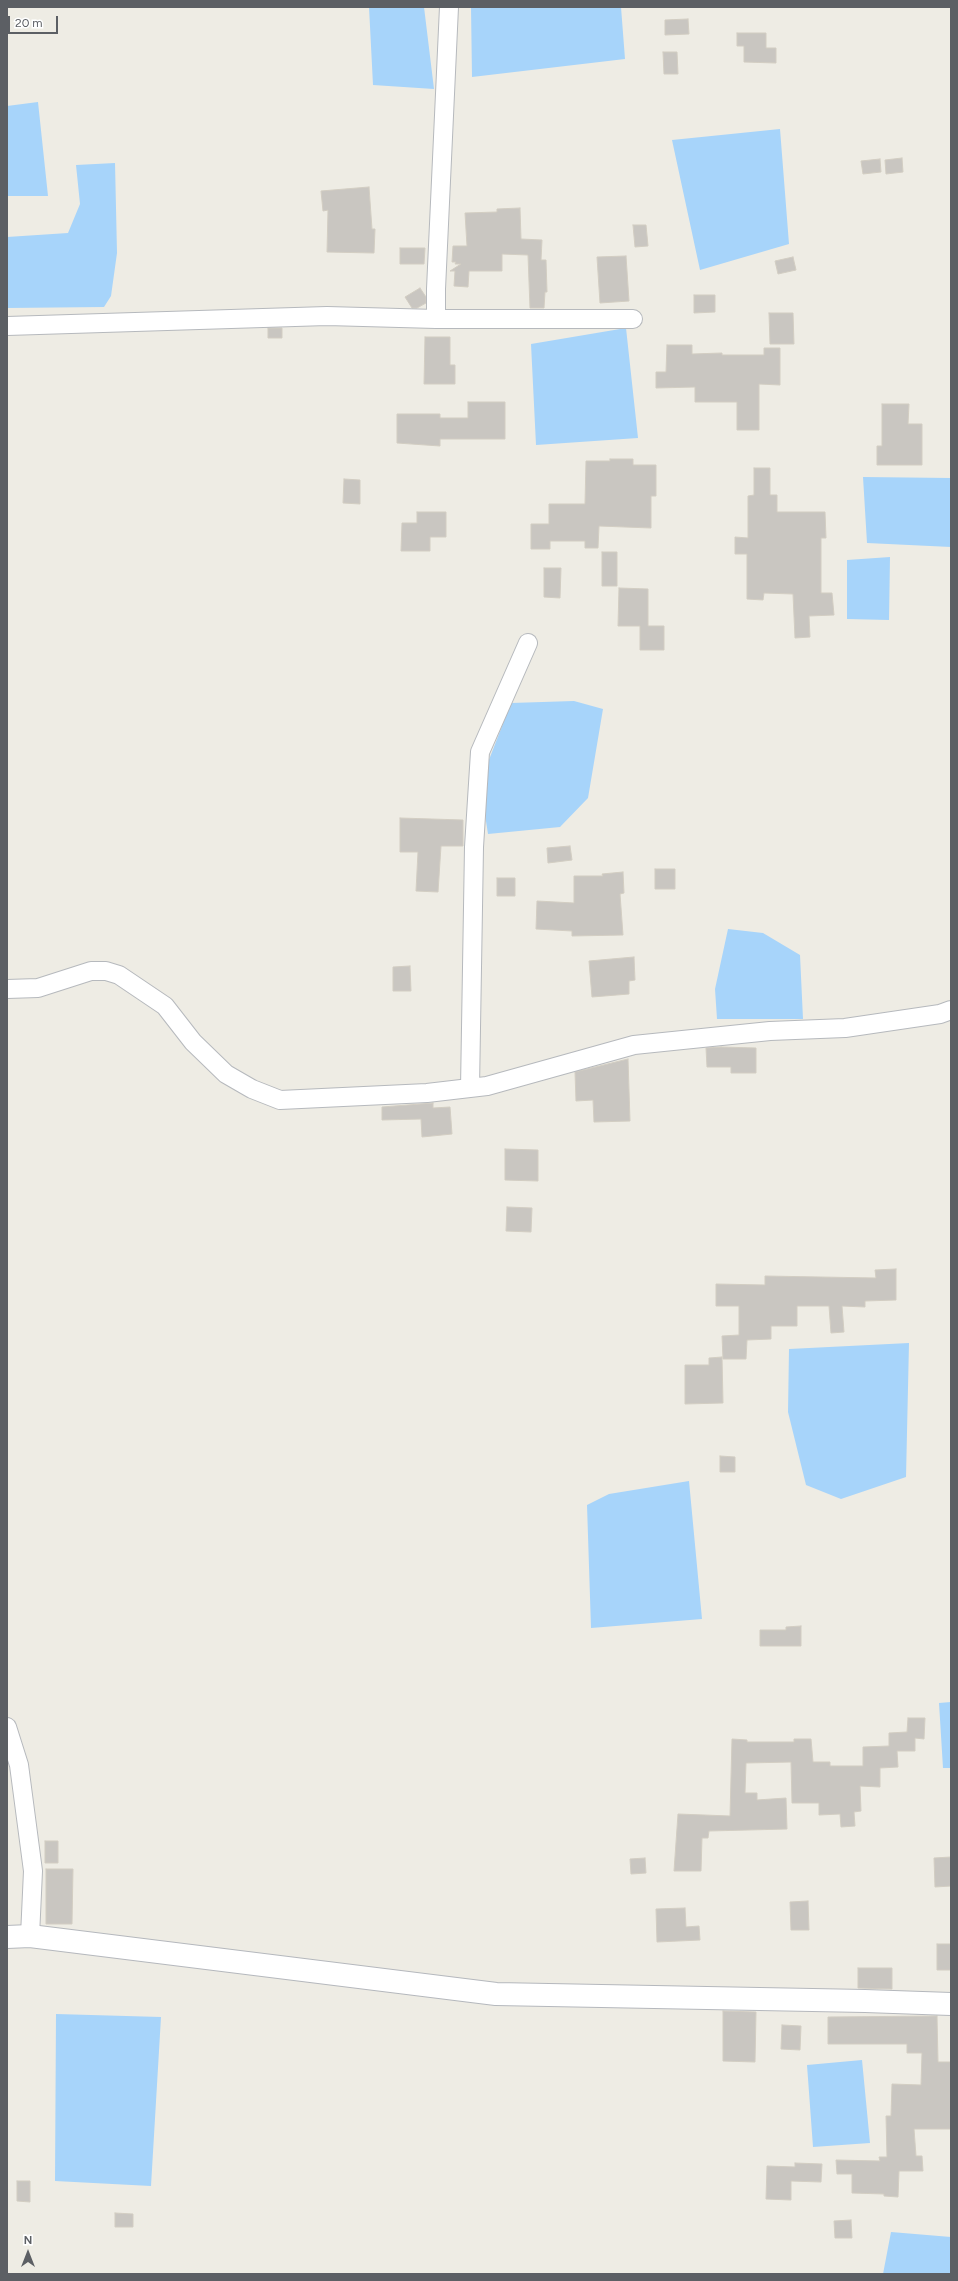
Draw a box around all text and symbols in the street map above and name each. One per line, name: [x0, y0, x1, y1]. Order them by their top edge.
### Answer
scale bar: [10, 8, 60, 34]
text: 20 m: [15, 16, 43, 30]
north arrow: [8, 2233, 48, 2273]
text: N: [24, 2234, 32, 2247]

